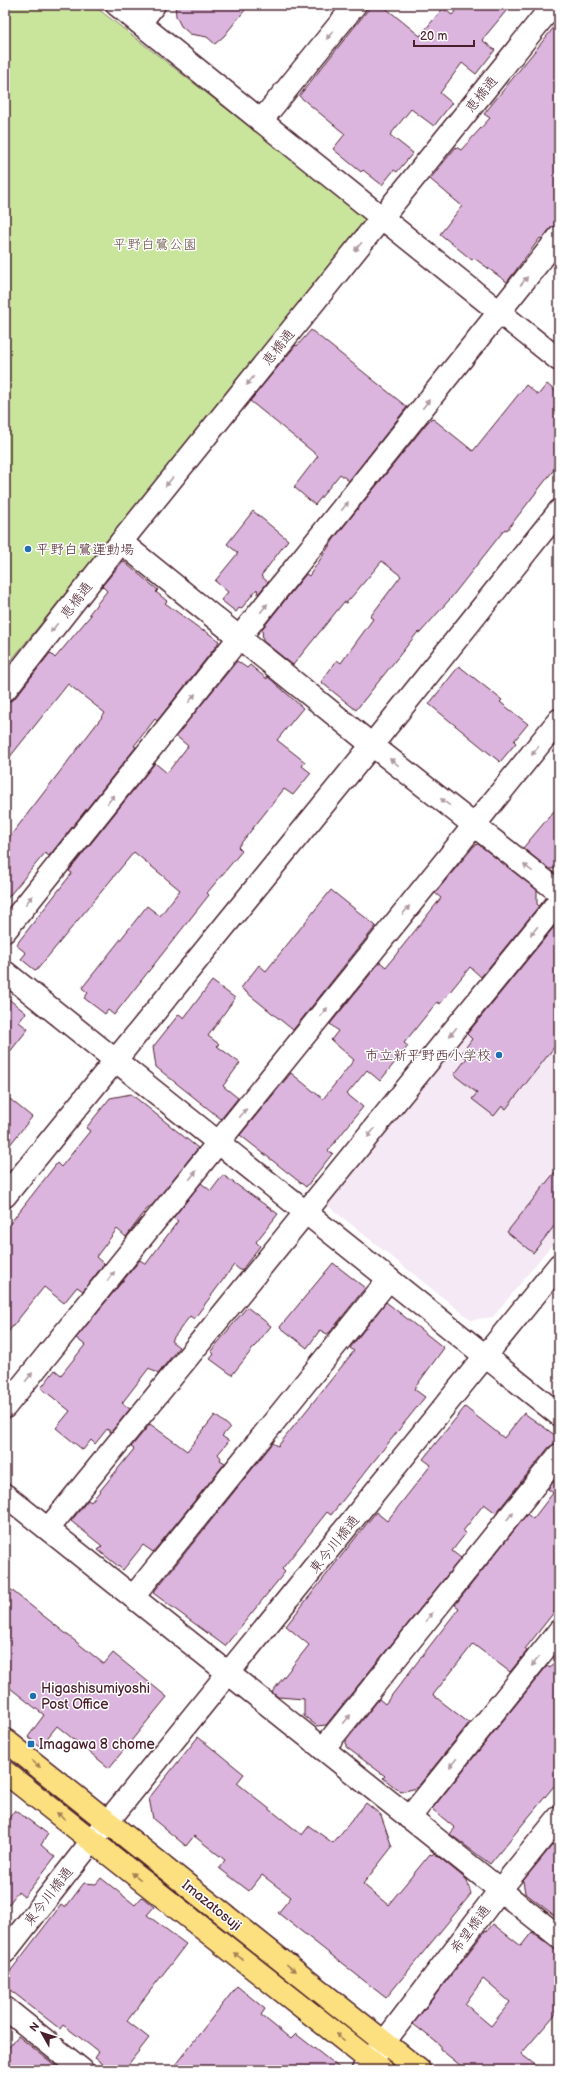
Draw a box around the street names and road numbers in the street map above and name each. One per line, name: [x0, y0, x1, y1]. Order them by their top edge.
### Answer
street label: 恵橋通: [462, 73, 501, 116]
street label: 恵橋通: [259, 326, 298, 369]
street label: 恵橋通: [57, 579, 96, 622]
street label: 東今川橋通: [306, 1512, 363, 1577]
street label: 東今川橋通: [20, 1863, 77, 1929]
street label: Imazatosuji: [179, 1876, 245, 1934]
street label: 希望橋通: [447, 1902, 494, 1957]

